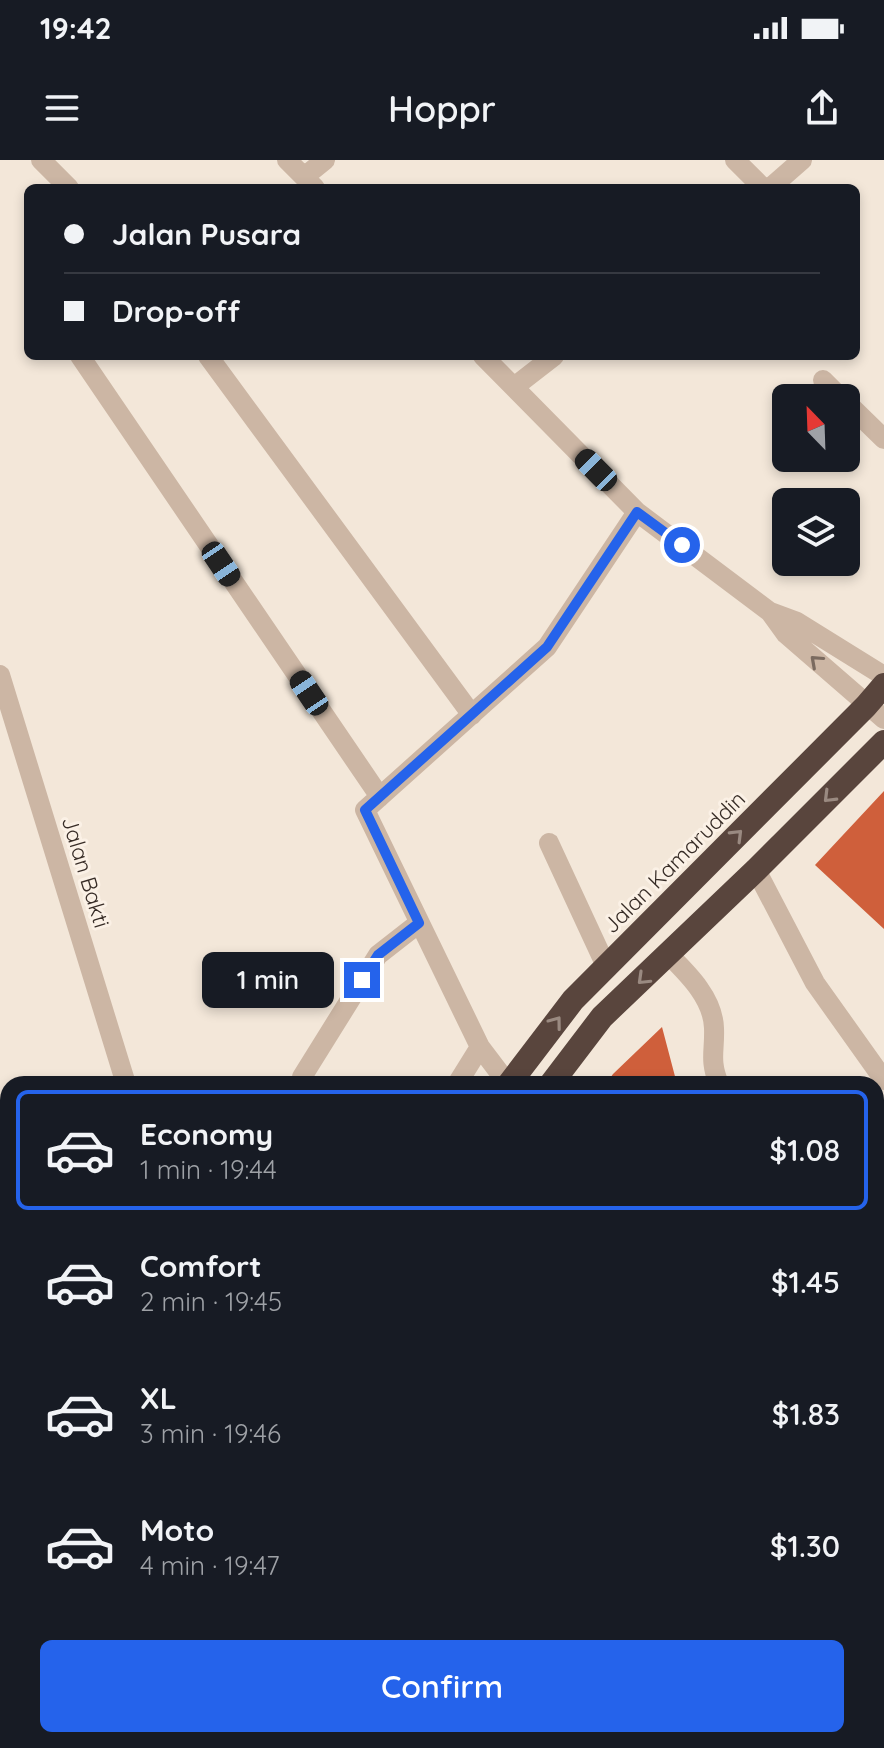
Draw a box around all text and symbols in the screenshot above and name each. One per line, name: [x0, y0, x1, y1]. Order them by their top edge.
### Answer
text: 19:42: [40, 9, 112, 47]
icon: menu: [40, 86, 84, 130]
text: Hoppr: [388, 86, 496, 131]
icon: share: [800, 86, 844, 130]
text: Jalan Pusara: [112, 215, 301, 253]
text: Drop-off: [112, 292, 240, 330]
north arrow: [772, 384, 860, 472]
map controls: [772, 384, 860, 576]
car: [571, 445, 621, 495]
button: layers: [772, 488, 860, 576]
route start: [664, 527, 700, 563]
car: [198, 537, 244, 591]
one-way arrow: [811, 656, 826, 670]
car: [286, 666, 332, 720]
street label: Jalan Kamaruddin: [597, 785, 751, 939]
one-way arrow: [824, 788, 838, 802]
street label: Jalan Bakti: [56, 813, 116, 931]
one-way arrow: [728, 830, 742, 844]
callout: 1 min: [202, 952, 334, 1008]
route end: [344, 962, 380, 998]
text: 1 min: [237, 963, 299, 996]
one-way arrow: [638, 969, 652, 984]
one-way arrow: [547, 1016, 561, 1031]
icon: car: [44, 1114, 116, 1186]
text: Economy: [140, 1115, 273, 1153]
text: $1.08: [770, 1131, 840, 1169]
text: 1 min · 19:44: [140, 1153, 277, 1186]
icon: car: [44, 1246, 116, 1318]
text: Comfort: [140, 1247, 261, 1285]
text: $1.45: [771, 1263, 840, 1301]
text: 2 min · 19:45: [140, 1285, 282, 1318]
icon: car: [44, 1378, 116, 1450]
text: XL: [140, 1379, 177, 1417]
text: $1.83: [772, 1395, 840, 1433]
text: 3 min · 19:46: [140, 1417, 281, 1450]
icon: car: [44, 1510, 116, 1582]
text: Moto: [140, 1511, 214, 1549]
text: $1.30: [770, 1527, 840, 1565]
text: 4 min · 19:47: [140, 1549, 280, 1582]
button: Confirm: [40, 1640, 844, 1732]

